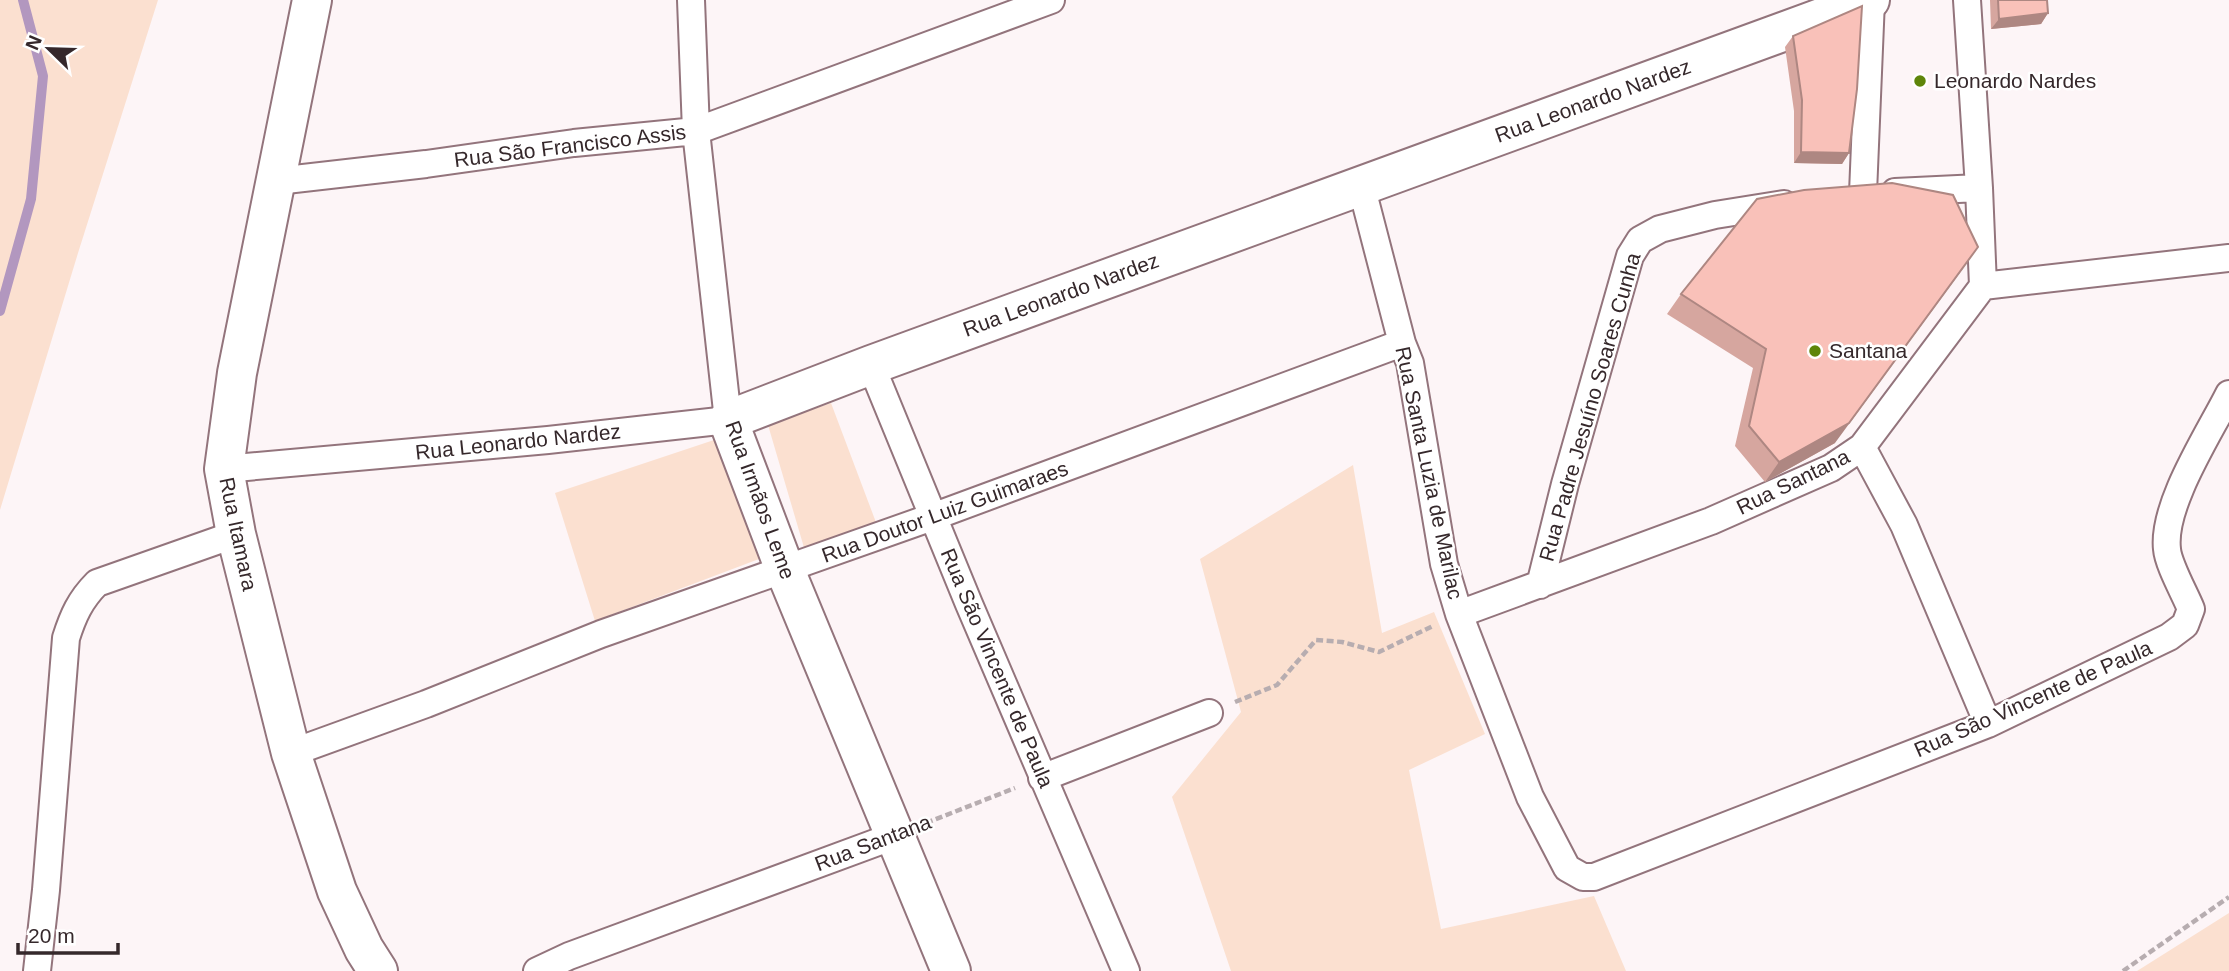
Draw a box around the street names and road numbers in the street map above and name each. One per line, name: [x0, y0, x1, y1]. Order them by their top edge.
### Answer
street label: Rua Leonardo Nardez: [1492, 54, 1694, 147]
street label: Rua São Francisco Assis: [453, 120, 687, 171]
street label: Rua Leonardo Nardez: [960, 248, 1162, 341]
street label: Rua Padre Jesuíno Soares Cunha: [1534, 250, 1645, 564]
street label: Rua Santa Luzia de Marilac: [1391, 344, 1468, 601]
street label: Rua Irmãos Leme: [721, 417, 800, 582]
street label: Rua Leonardo Nardez: [414, 419, 622, 464]
street label: Rua Santana: [1733, 444, 1853, 519]
street label: Rua Doutor Luiz Guimaraes: [819, 456, 1071, 567]
street label: Rua Itamara: [215, 475, 262, 593]
street label: Rua São Vincente de Paula: [937, 545, 1059, 791]
street label: Rua São Vincente de Paula: [1910, 636, 2155, 761]
street label: Rua Santana: [811, 810, 934, 875]

